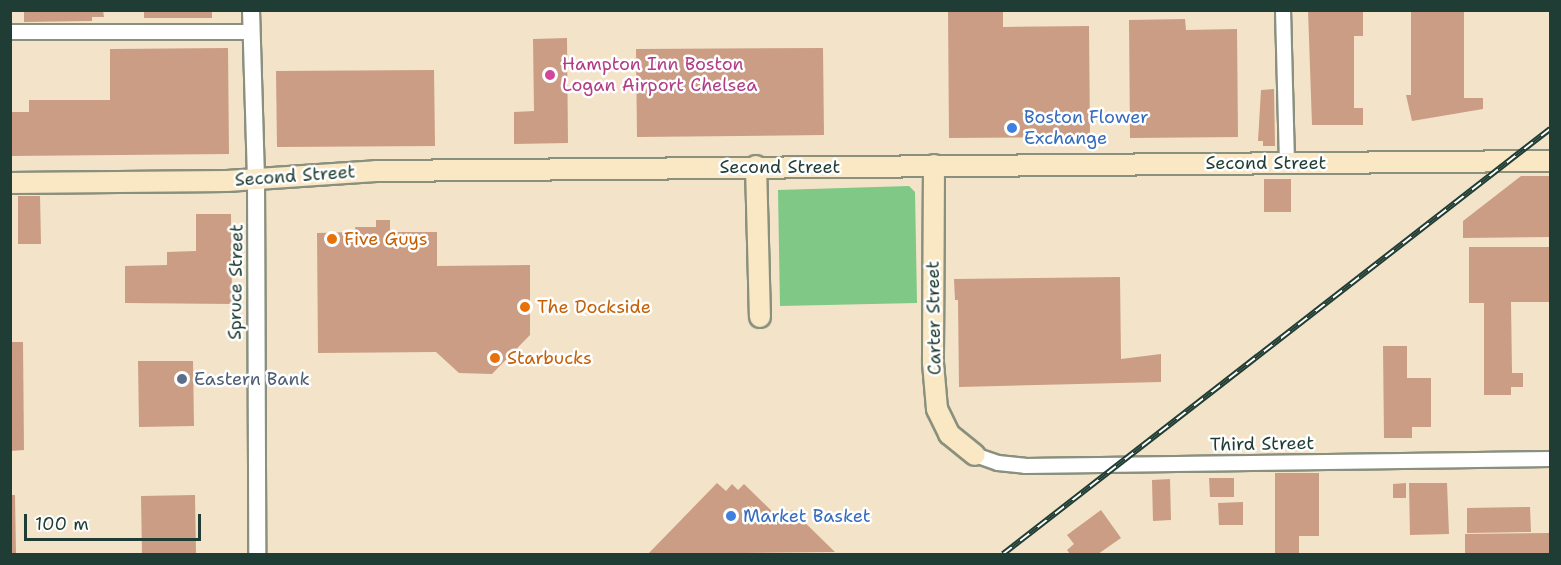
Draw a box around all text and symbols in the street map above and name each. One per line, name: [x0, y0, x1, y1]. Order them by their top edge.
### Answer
place label: Hampton Inn Boston Logan Airport Chelsea: [562, 54, 757, 97]
marker: Hampton Inn Boston Logan Airport Chelsea: [543, 68, 557, 82]
place label: Boston Flower Exchange: [1024, 107, 1148, 150]
marker: Boston Flower Exchange: [1005, 121, 1019, 135]
street label: Second Street: [1206, 152, 1326, 174]
street label: Second Street: [720, 156, 840, 178]
street label: Second Street: [234, 161, 356, 191]
street label: Spruce Street: [224, 224, 248, 340]
place label: Five Guys: [344, 228, 428, 250]
marker: Five Guys: [325, 232, 339, 246]
street label: Carter Street: [922, 261, 946, 375]
place label: The Dockside: [537, 296, 651, 318]
marker: The Dockside: [518, 300, 532, 314]
place label: Starbucks: [507, 347, 592, 369]
marker: Starbucks: [488, 351, 502, 365]
place label: Eastern Bank: [194, 368, 310, 390]
marker: Eastern Bank: [175, 372, 189, 386]
street label: Third Street: [1210, 432, 1314, 456]
scale bar: [27, 502, 204, 540]
place label: Market Basket: [743, 505, 871, 527]
marker: Market Basket: [724, 509, 738, 523]
text: 100 m: [35, 512, 89, 536]

